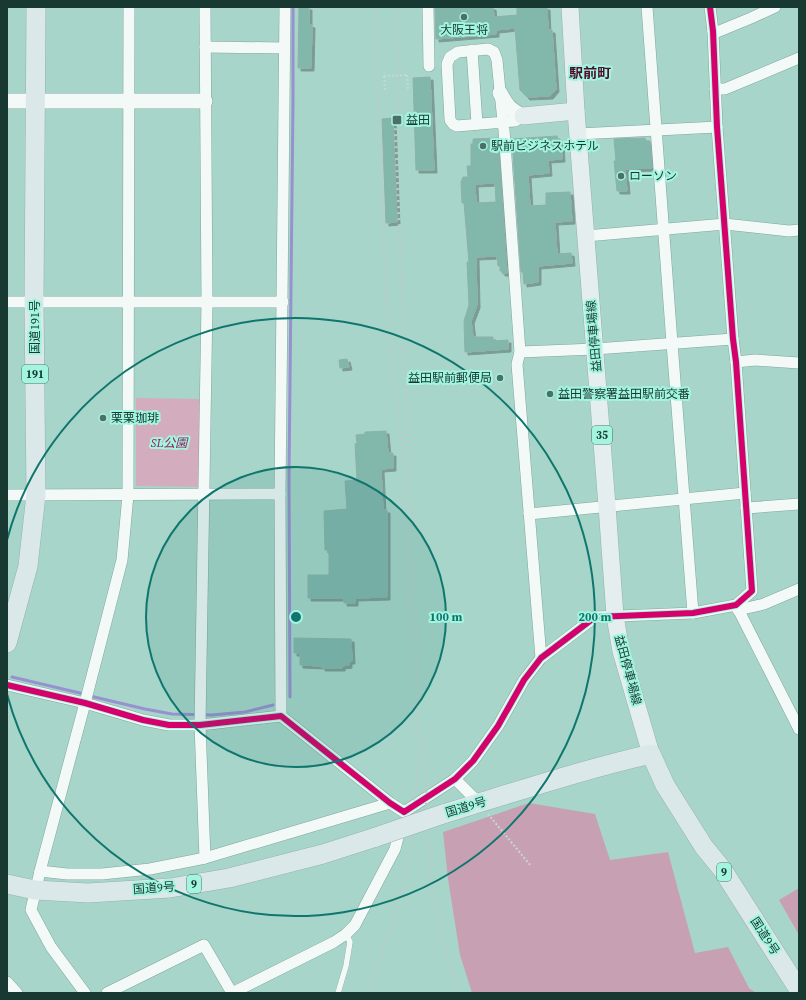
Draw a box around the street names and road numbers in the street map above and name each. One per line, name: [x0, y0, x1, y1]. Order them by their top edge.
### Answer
street label: 益田停車場線: [583, 299, 605, 373]
street label: 国道191号: [27, 300, 43, 354]
road number: 191: [22, 365, 48, 383]
road number: 35: [592, 426, 612, 444]
street label: 益田停車場線: [611, 633, 645, 707]
street label: 国道9号: [444, 793, 488, 821]
road number: 9: [717, 863, 731, 881]
road number: 9: [187, 875, 201, 893]
street label: 国道9号: [132, 879, 176, 897]
street label: 国道9号: [747, 914, 783, 958]

